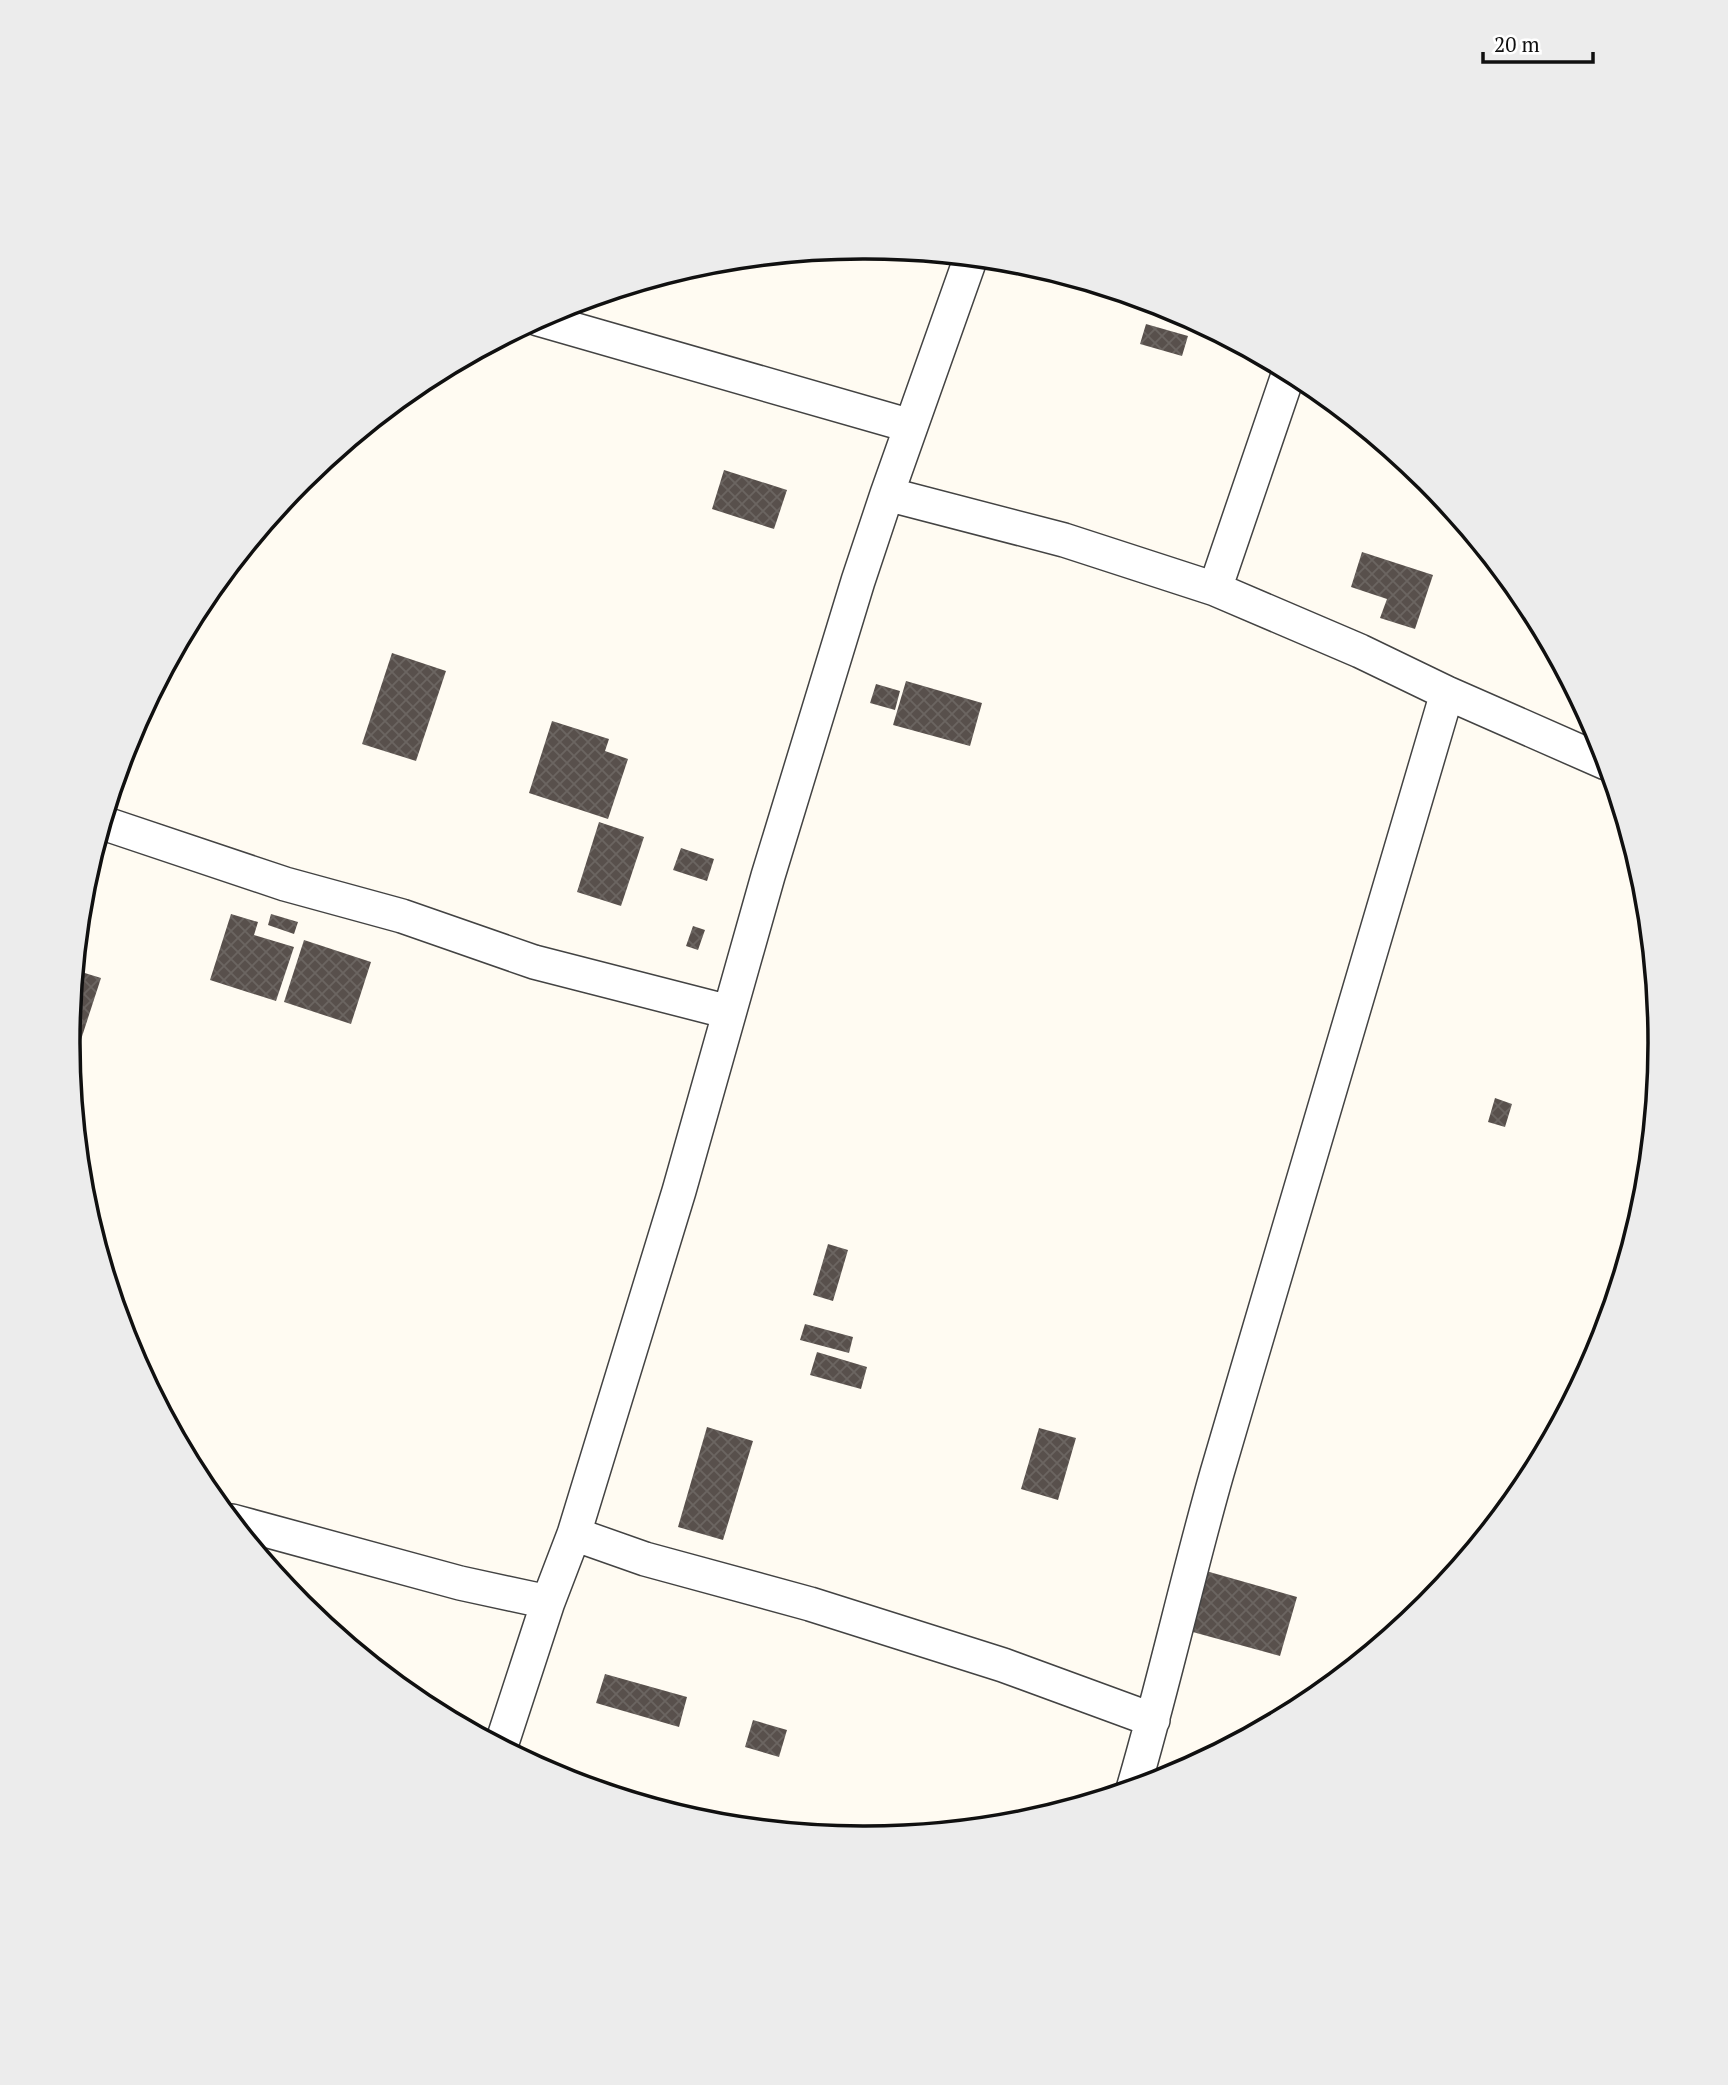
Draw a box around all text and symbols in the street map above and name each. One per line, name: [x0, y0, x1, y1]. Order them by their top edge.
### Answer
scale bar: [1483, 21, 1593, 65]
text: 20 m: [1494, 30, 1540, 58]

